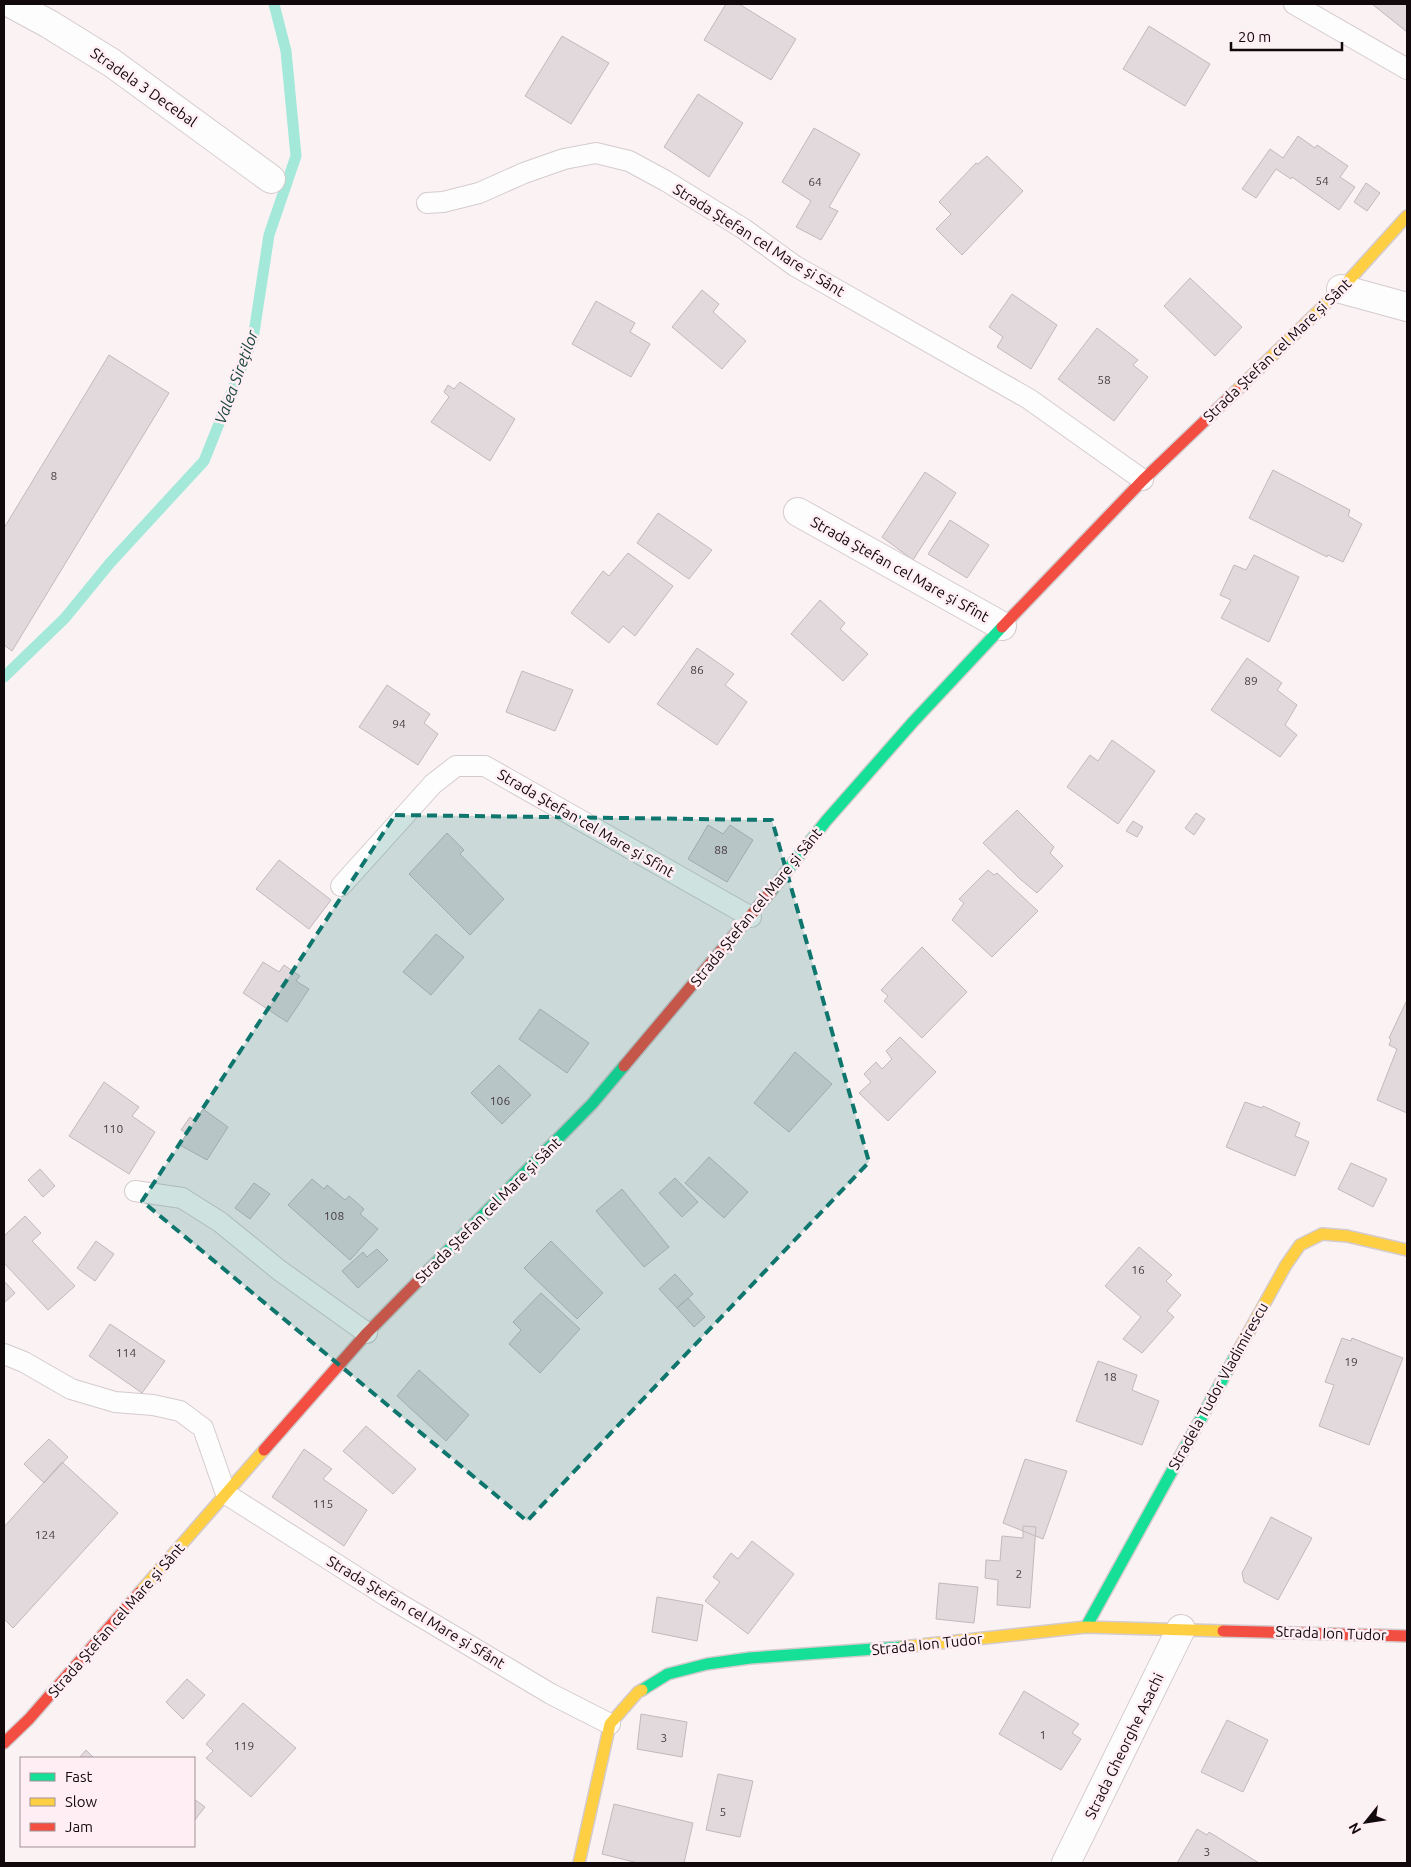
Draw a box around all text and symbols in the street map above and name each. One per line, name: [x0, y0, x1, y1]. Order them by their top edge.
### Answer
scale bar: [1231, 20, 1342, 52]
text: 20 m: [1238, 28, 1271, 45]
street label: Stradela 3 Decebal: [88, 44, 200, 130]
house number: 54: [1315, 174, 1329, 187]
house number: 64: [808, 175, 822, 188]
street label: Strada Ștefan cel Mare și Sânt: [670, 180, 848, 300]
street label: Strada Ștefan cel Mare și Sânt: [1200, 275, 1354, 425]
water label: Valea Sireților: [211, 327, 262, 426]
house number: 58: [1097, 373, 1111, 386]
house number: 8: [51, 469, 58, 482]
street label: Strada Ștefan cel Mare și Sfînt: [808, 513, 992, 625]
house number: 86: [690, 663, 704, 676]
house number: 89: [1244, 674, 1258, 687]
house number: 94: [392, 717, 406, 730]
street label: Strada Ștefan cel Mare și Sfînt: [495, 765, 677, 881]
street label: Strada Ștefan cel Mare și Sânt: [687, 824, 825, 990]
house number: 88: [714, 843, 728, 856]
house number: 106: [490, 1094, 510, 1107]
house number: 110: [103, 1122, 123, 1135]
street label: Strada Ștefan cel Mare și Sânt: [412, 1134, 564, 1286]
house number: 108: [324, 1209, 344, 1222]
house number: 16: [1131, 1263, 1145, 1276]
street label: Stradela Tudor Vladimirescu: [1165, 1299, 1271, 1473]
house number: 114: [116, 1346, 136, 1359]
house number: 19: [1344, 1355, 1358, 1368]
house number: 18: [1103, 1370, 1117, 1383]
house number: 115: [313, 1497, 333, 1510]
house number: 124: [35, 1528, 55, 1541]
street label: Strada Ștefan cel Mare și Sânt: [44, 1539, 188, 1701]
street label: Strada Ștefan cel Mare și Sfânt: [324, 1552, 508, 1672]
house number: 2: [1016, 1567, 1022, 1580]
street label: Strada Ion Tudor: [1275, 1623, 1387, 1643]
street label: Strada Ion Tudor: [871, 1630, 984, 1658]
street label: Strada Gheorghe Asachi: [1081, 1670, 1167, 1822]
house number: 1: [1040, 1728, 1046, 1741]
house number: 3: [661, 1731, 667, 1744]
house number: 119: [234, 1739, 254, 1752]
legend: [20, 1757, 195, 1847]
text: Fast: [65, 1768, 93, 1785]
text: Slow: [65, 1793, 98, 1810]
north arrow: [1341, 1797, 1391, 1847]
house number: 5: [720, 1805, 726, 1818]
text: Jam: [65, 1818, 93, 1835]
text: N: [1345, 1820, 1364, 1837]
house number: 3: [1204, 1845, 1210, 1858]

